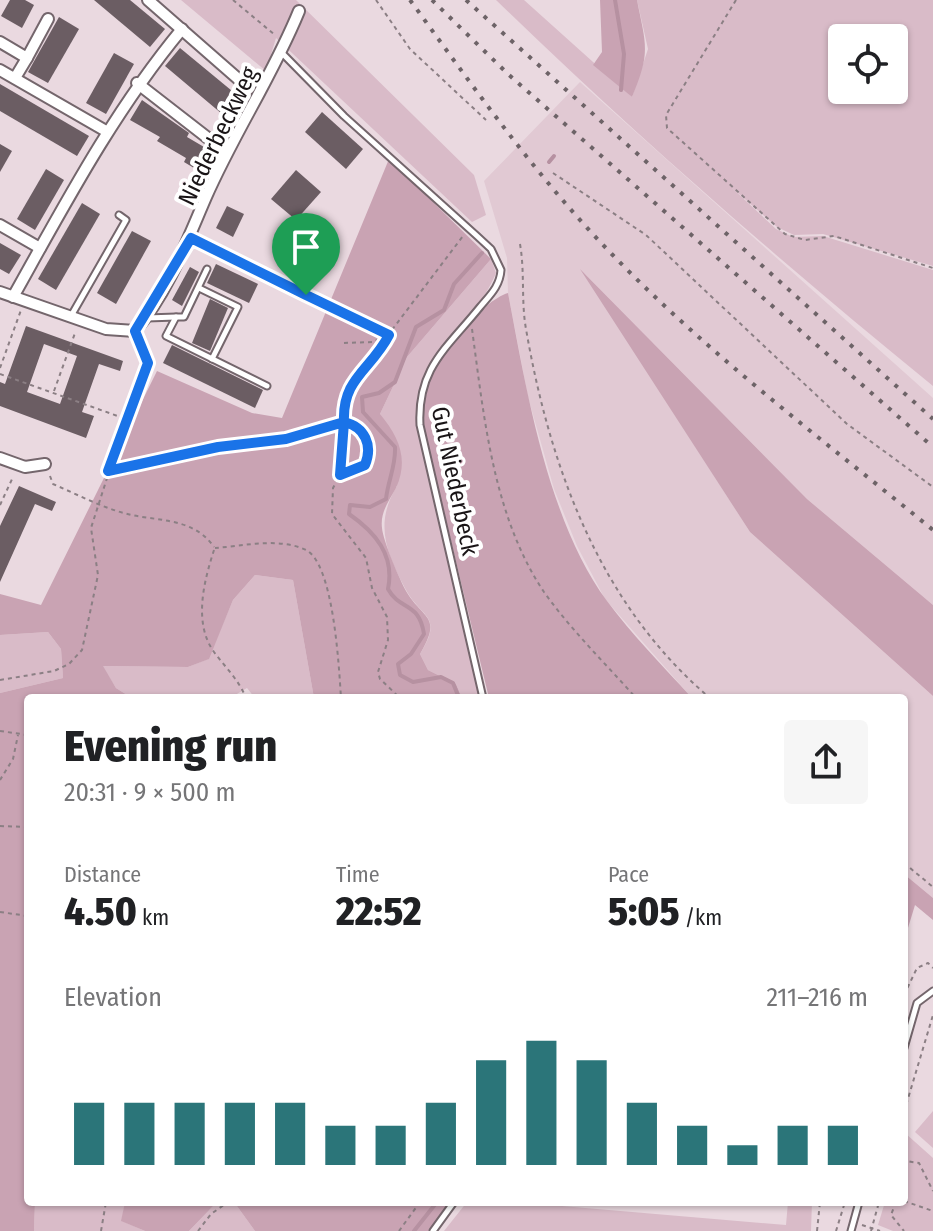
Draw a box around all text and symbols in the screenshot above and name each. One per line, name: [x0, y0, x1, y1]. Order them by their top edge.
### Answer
map controls: [828, 24, 908, 104]
button: locate: [828, 24, 908, 104]
street label: Niederbeckweg: [172, 62, 264, 210]
pin: [272, 213, 340, 295]
icon: arrive: [284, 225, 328, 269]
street label: Gut Niederbeck: [426, 404, 485, 559]
text: Evening run: [64, 720, 277, 773]
button: share: [784, 720, 868, 804]
text: 20:31 · 9 × 500 m: [64, 777, 236, 808]
text: Distance: [64, 861, 141, 888]
text: Time: [336, 861, 380, 888]
text: Pace: [608, 861, 649, 888]
text: 4.50: [64, 888, 137, 936]
text: 22:52: [336, 888, 422, 936]
text: 5:05: [608, 888, 679, 936]
text: km: [137, 904, 169, 931]
text: /km: [679, 904, 722, 931]
text: Elevation: [64, 982, 162, 1013]
text: 211–216 m: [766, 982, 868, 1013]

